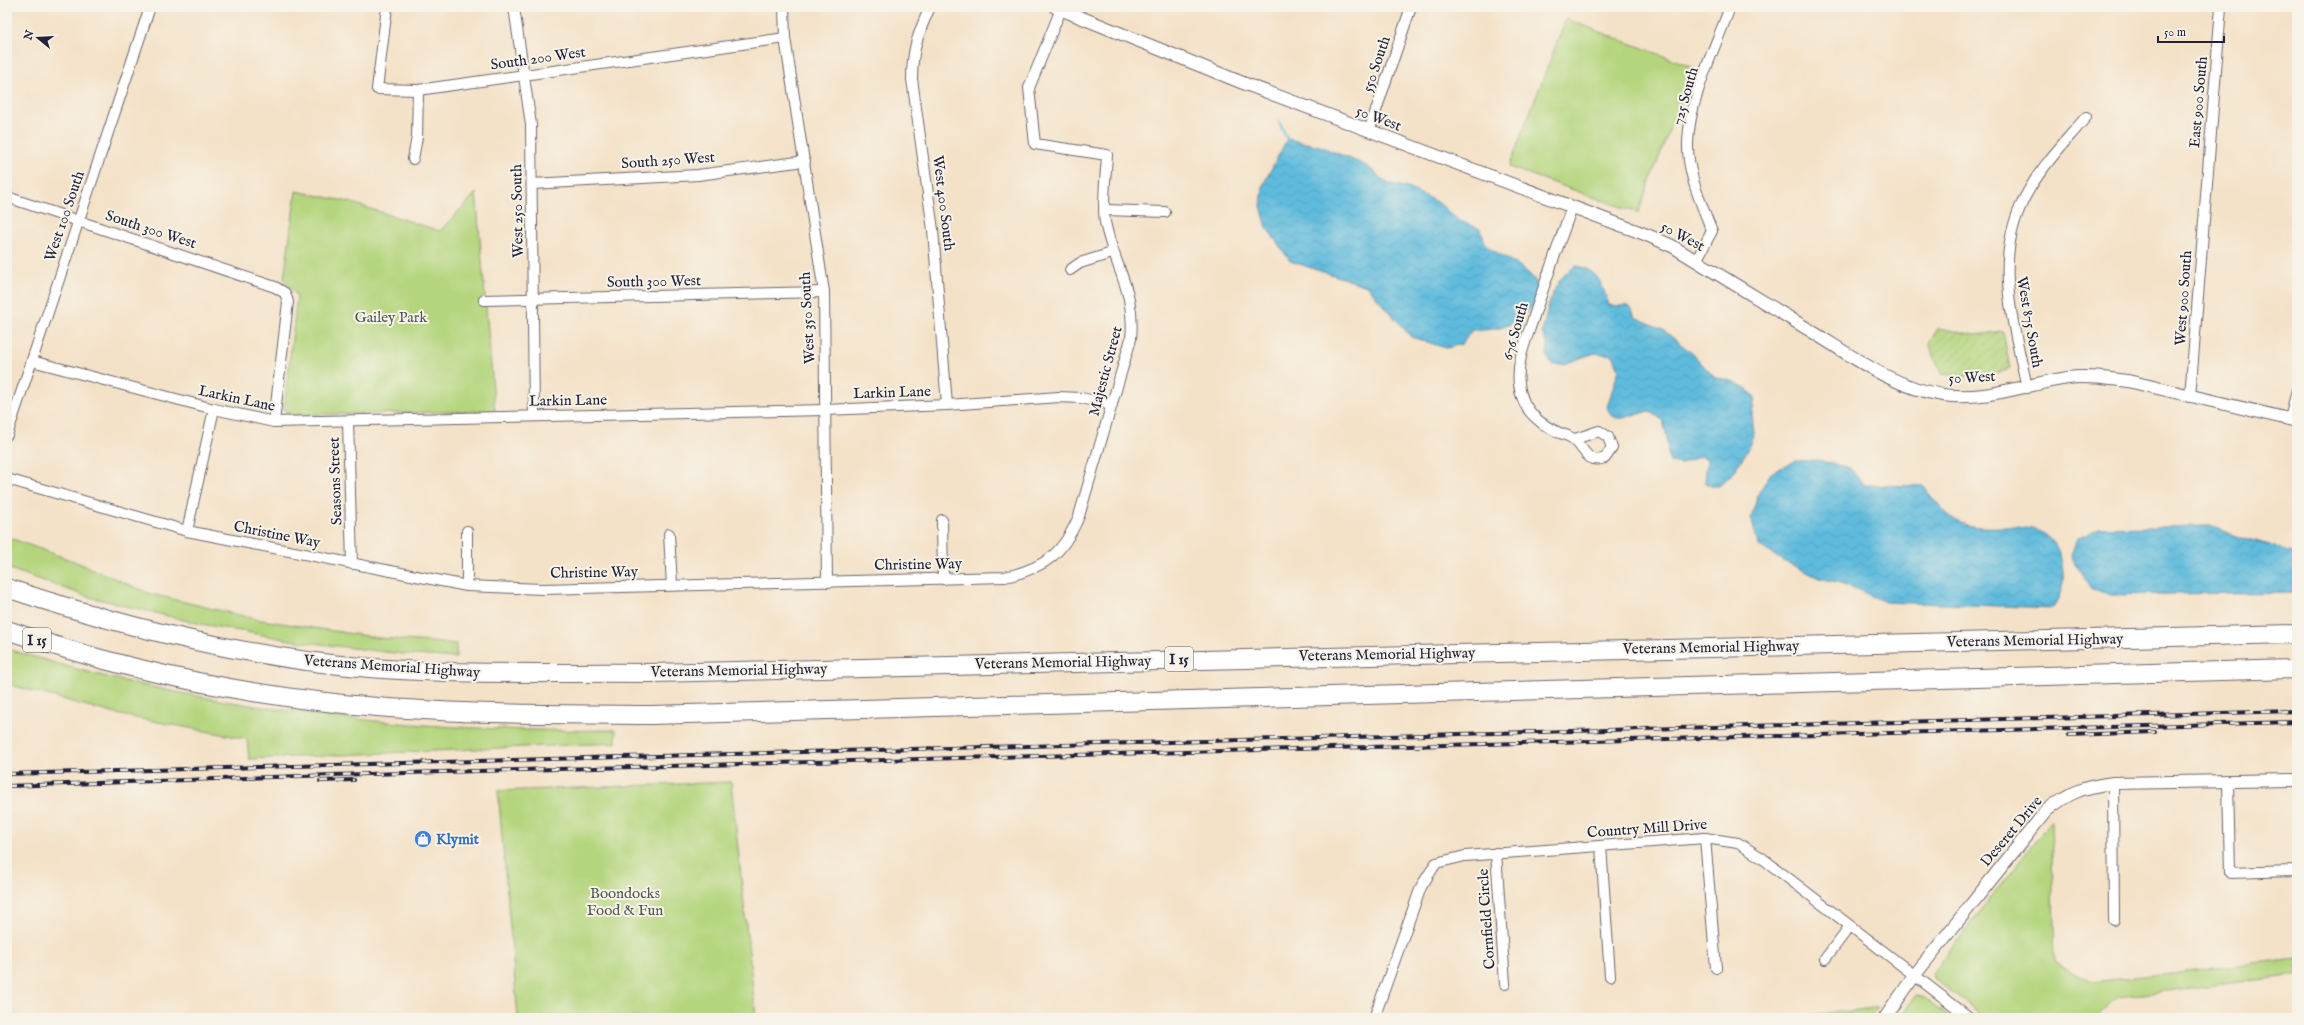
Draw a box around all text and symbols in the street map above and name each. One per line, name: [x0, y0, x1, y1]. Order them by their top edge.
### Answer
north arrow: [18, 18, 58, 58]
scale bar: [2158, 18, 2224, 44]
text: 50 m: [2164, 25, 2186, 40]
text: N: [21, 28, 38, 43]
street label: 550 South: [1358, 34, 1395, 95]
street label: South 200 West: [489, 42, 587, 75]
street label: East 900 South: [2185, 55, 2212, 149]
street label: 725 South: [1668, 65, 1703, 127]
street label: 50 West: [1354, 101, 1404, 136]
street label: South 250 West: [621, 148, 715, 173]
street label: West 400 South: [928, 154, 959, 252]
street label: West 250 South: [507, 164, 528, 258]
street label: West 100 South: [40, 168, 89, 264]
street label: South 300 West: [103, 206, 199, 253]
street label: 50 West: [1658, 217, 1708, 256]
street label: West 900 South: [2171, 250, 2196, 346]
street label: South 300 West: [607, 271, 701, 292]
street label: West 350 South: [796, 271, 819, 365]
street label: West 875 South: [2012, 275, 2047, 369]
street label: 676 South: [1498, 300, 1533, 362]
park label: Gailey Park: [355, 308, 428, 327]
street label: Majestic Street: [1084, 324, 1127, 418]
street label: 50 West: [1948, 367, 1996, 388]
street label: Larkin Lane: [197, 381, 277, 416]
street label: Larkin Lane: [853, 382, 931, 403]
street label: Larkin Lane: [529, 390, 607, 411]
street label: Seasons Street: [324, 437, 347, 525]
street label: Christine Way: [232, 517, 322, 552]
street label: Christine Way: [874, 554, 963, 575]
street label: Christine Way: [550, 562, 639, 583]
road number: I 15: [23, 628, 51, 652]
street label: Veterans Memorial Highway: [1946, 629, 2124, 652]
street label: Veterans Memorial Highway: [1622, 636, 1800, 659]
street label: Veterans Memorial Highway: [1298, 643, 1476, 666]
road number: I 15: [1165, 647, 1193, 671]
street label: Veterans Memorial Highway: [302, 651, 481, 682]
street label: Veterans Memorial Highway: [974, 651, 1152, 674]
street label: Veterans Memorial Highway: [650, 659, 828, 682]
street label: Deseret Drive: [1976, 792, 2047, 871]
street label: Country Mill Drive: [1586, 815, 1708, 842]
shop icon: Klymit: [413, 829, 433, 849]
place label: Klymit: [436, 830, 480, 849]
street label: Cornfield Circle: [1474, 868, 1499, 970]
park label: Boondocks Food & Fun: [587, 884, 663, 920]

